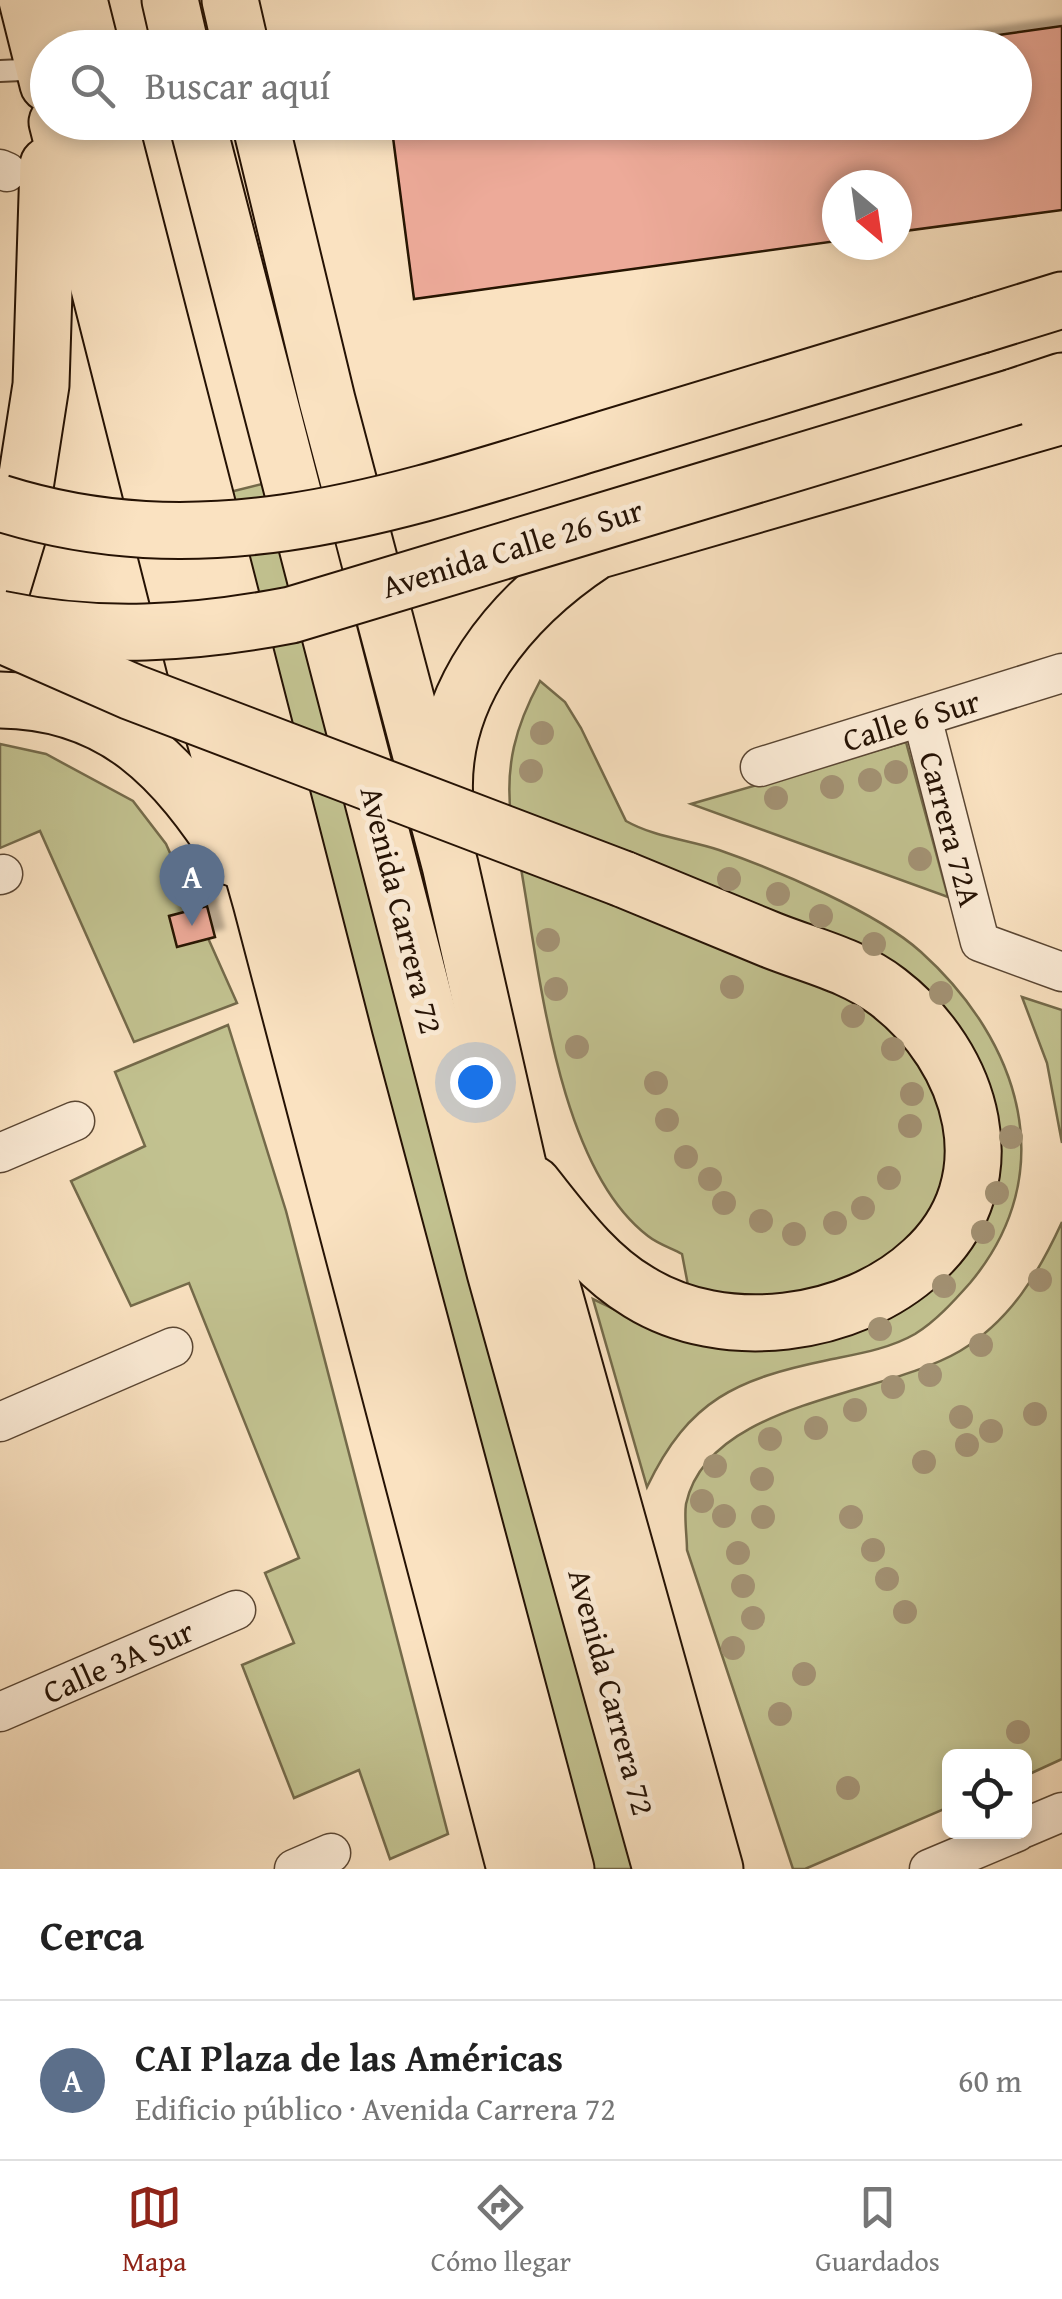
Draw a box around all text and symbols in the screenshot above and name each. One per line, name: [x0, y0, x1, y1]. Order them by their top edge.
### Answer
search box: [30, 30, 1032, 140]
text: Buscar aquí: [145, 57, 330, 113]
icon: search: [65, 58, 120, 113]
north arrow: [822, 170, 912, 260]
street label: Avenida Calle 26 Sur: [376, 486, 648, 610]
street label: Calle 6 Sur: [837, 677, 985, 763]
street label: Carrera 72A: [908, 746, 994, 912]
street label: Avenida Carrera 72: [349, 781, 455, 1039]
pin: A: [160, 844, 224, 926]
your location: [450, 1057, 501, 1108]
street label: Avenida Carrera 72: [556, 1563, 668, 1821]
street label: Calle 3A Sur: [35, 1607, 201, 1715]
map controls: [942, 1749, 1032, 1839]
button: locate: [942, 1749, 1032, 1839]
text: Cerca: [40, 1904, 144, 1965]
text: CAI Plaza de las Américas: [135, 2029, 563, 2085]
text: A: [62, 2057, 83, 2104]
text: 60 m: [958, 2057, 1022, 2104]
text: Edificio público · Avenida Carrera 72: [135, 2085, 616, 2132]
tab: Mapa: [122, 2180, 187, 2281]
tab: Cómo llegar: [431, 2180, 571, 2281]
tab: Guardados: [815, 2180, 940, 2281]

